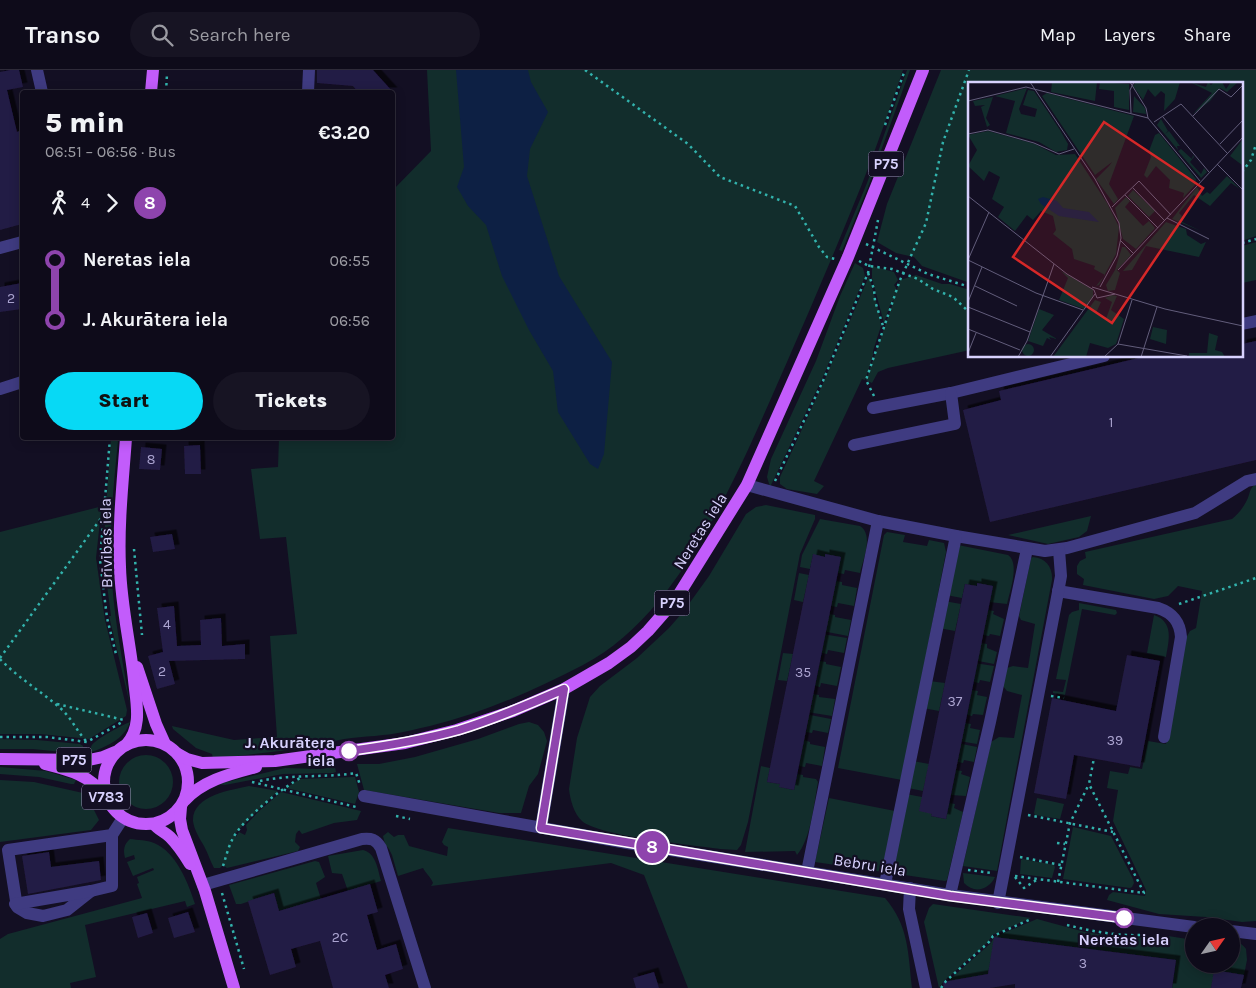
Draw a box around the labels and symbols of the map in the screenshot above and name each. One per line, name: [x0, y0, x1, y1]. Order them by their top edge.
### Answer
inset map: [968, 82, 1244, 358]
road number: P75: [868, 152, 904, 176]
house number: 2: [7, 290, 15, 307]
house number: 1: [1109, 414, 1113, 431]
house number: 8: [147, 451, 155, 468]
street label: Neretas iela: [669, 489, 731, 573]
street label: Brīvības iela: [96, 498, 116, 588]
road number: P75: [654, 590, 690, 616]
house number: 4: [163, 616, 171, 633]
house number: 2: [158, 663, 166, 680]
house number: 35: [795, 664, 811, 681]
house number: 37: [948, 693, 963, 710]
house number: 39: [1107, 732, 1123, 749]
place label: J. Akurātera iela: [245, 733, 335, 770]
marker: J. Akurātera iela: [339, 741, 359, 761]
road number: P75: [56, 748, 92, 772]
road number: V783: [82, 784, 130, 810]
line badge: 8: [636, 831, 668, 863]
street label: Bebru iela: [832, 850, 908, 880]
marker: Neretas iela: [1114, 908, 1134, 928]
north arrow: [1185, 918, 1240, 972]
house number: 2C: [332, 929, 348, 946]
place label: Neretas iela: [1079, 930, 1169, 949]
house number: 3: [1079, 955, 1087, 972]

